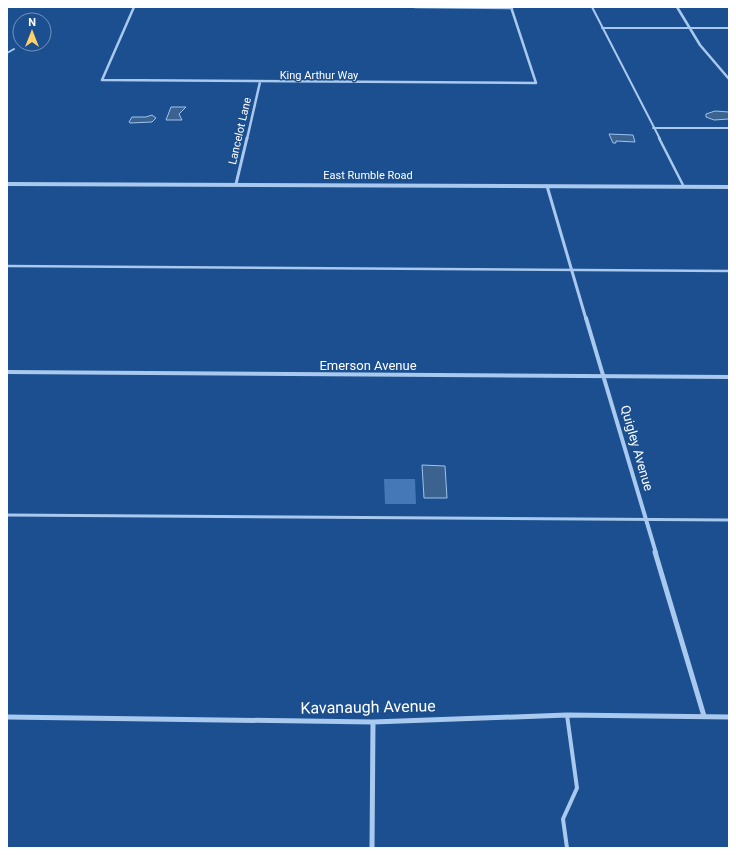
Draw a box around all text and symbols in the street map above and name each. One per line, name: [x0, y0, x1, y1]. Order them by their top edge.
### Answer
north arrow: [12, 12, 52, 52]
text: N: [28, 16, 36, 29]
street label: King Arthur Way: [280, 69, 359, 82]
street label: Lancelot Lane: [226, 96, 254, 166]
street label: East Rumble Road: [323, 169, 413, 182]
street label: Emerson Avenue: [319, 358, 417, 373]
street label: Quigley Avenue: [618, 403, 656, 493]
street label: Kavanaugh Avenue: [300, 696, 436, 718]

